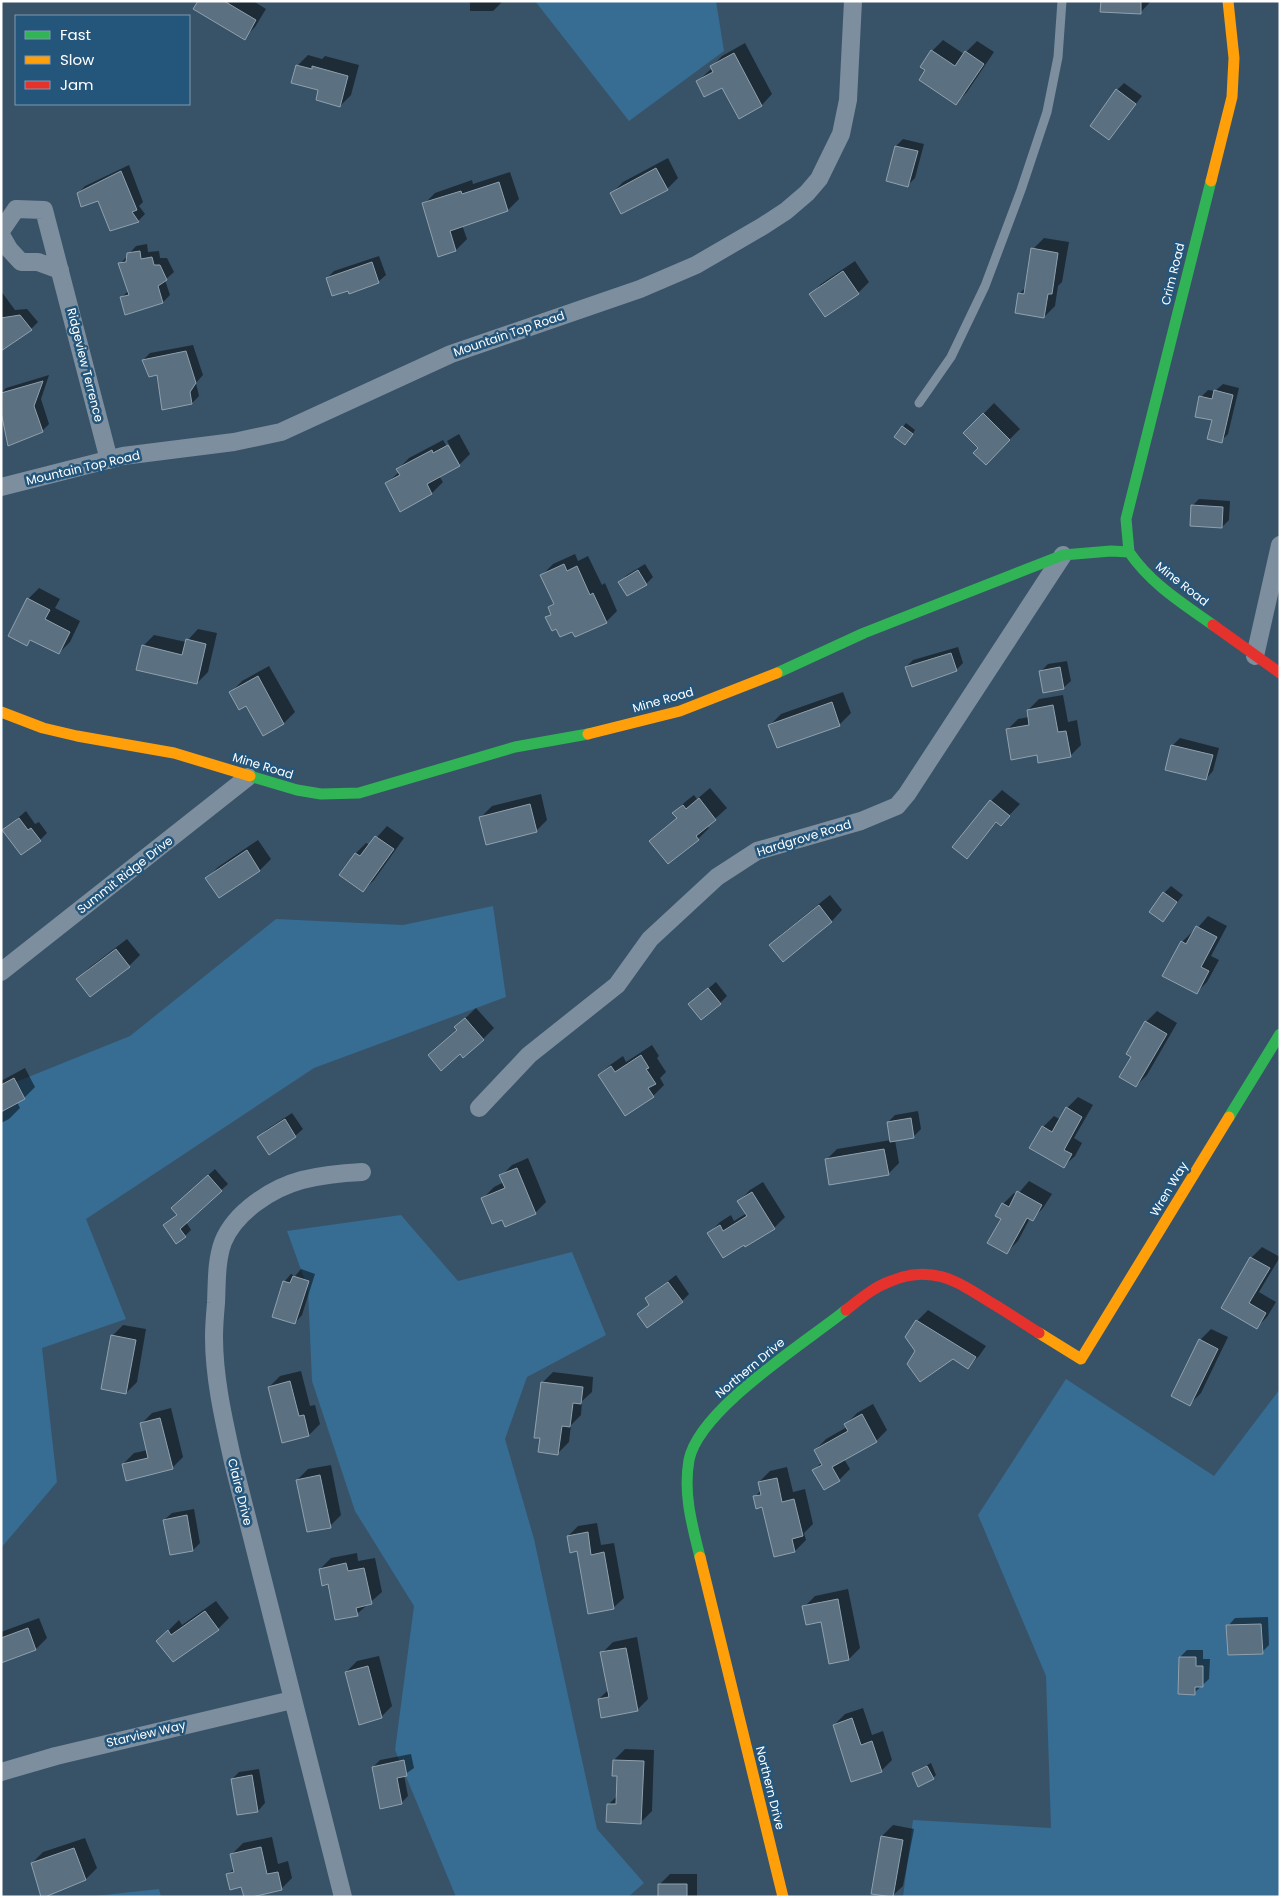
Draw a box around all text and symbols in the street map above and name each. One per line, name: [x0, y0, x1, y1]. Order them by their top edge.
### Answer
legend: [15, 15, 190, 105]
text: Fast: [60, 24, 91, 45]
text: Slow: [60, 49, 95, 70]
text: Jam: [60, 74, 94, 95]
street label: Crim Road: [1157, 241, 1188, 307]
street label: Ridgeview Terrence: [63, 306, 108, 424]
street label: Mountain Top Road: [451, 307, 567, 361]
street label: Mountain Top Road: [24, 446, 142, 489]
street label: Mine Road: [1152, 558, 1212, 610]
street label: Mine Road: [630, 683, 695, 716]
street label: Mine Road: [231, 748, 296, 783]
street label: Hardgrove Road: [755, 815, 853, 860]
street label: Summit Ridge Drive: [73, 832, 176, 917]
street label: Wren Way: [1146, 1158, 1192, 1219]
street label: Northern Drive: [711, 1334, 788, 1402]
street label: Claire Drive: [224, 1457, 257, 1527]
street label: Starview Way: [105, 1716, 187, 1751]
street label: Northern Drive: [752, 1744, 789, 1831]

